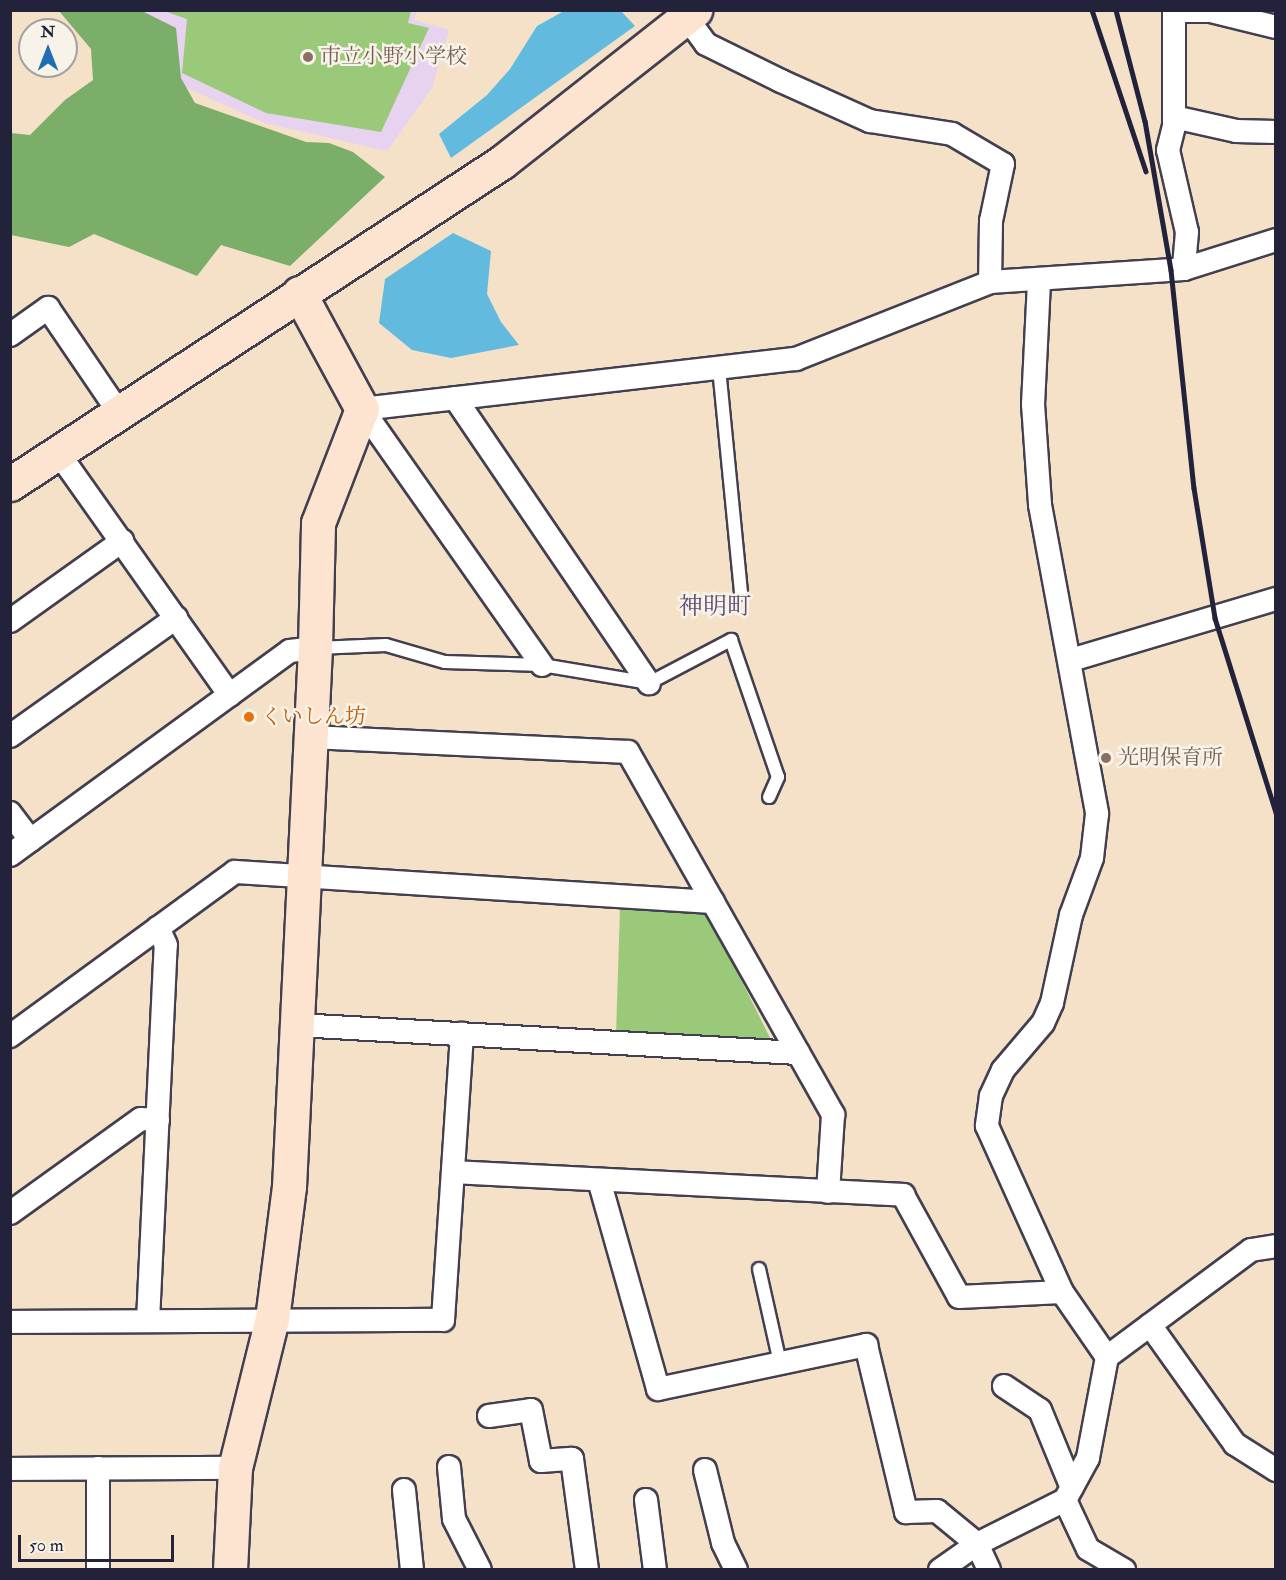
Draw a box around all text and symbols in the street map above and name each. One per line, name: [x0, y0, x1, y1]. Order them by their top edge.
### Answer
north arrow: [18, 18, 78, 78]
text: N: [41, 22, 55, 42]
place label: 市立小野小学校: [320, 44, 467, 70]
marker: 市立小野小学校: [301, 50, 315, 64]
district label: 神明町: [679, 593, 751, 621]
place label: くいしん坊: [261, 704, 366, 730]
marker: くいしん坊: [242, 710, 256, 724]
place label: 光明保育所: [1118, 745, 1223, 771]
marker: 光明保育所: [1099, 751, 1113, 765]
scale bar: [21, 1523, 177, 1561]
text: 50 m: [29, 1534, 64, 1557]

